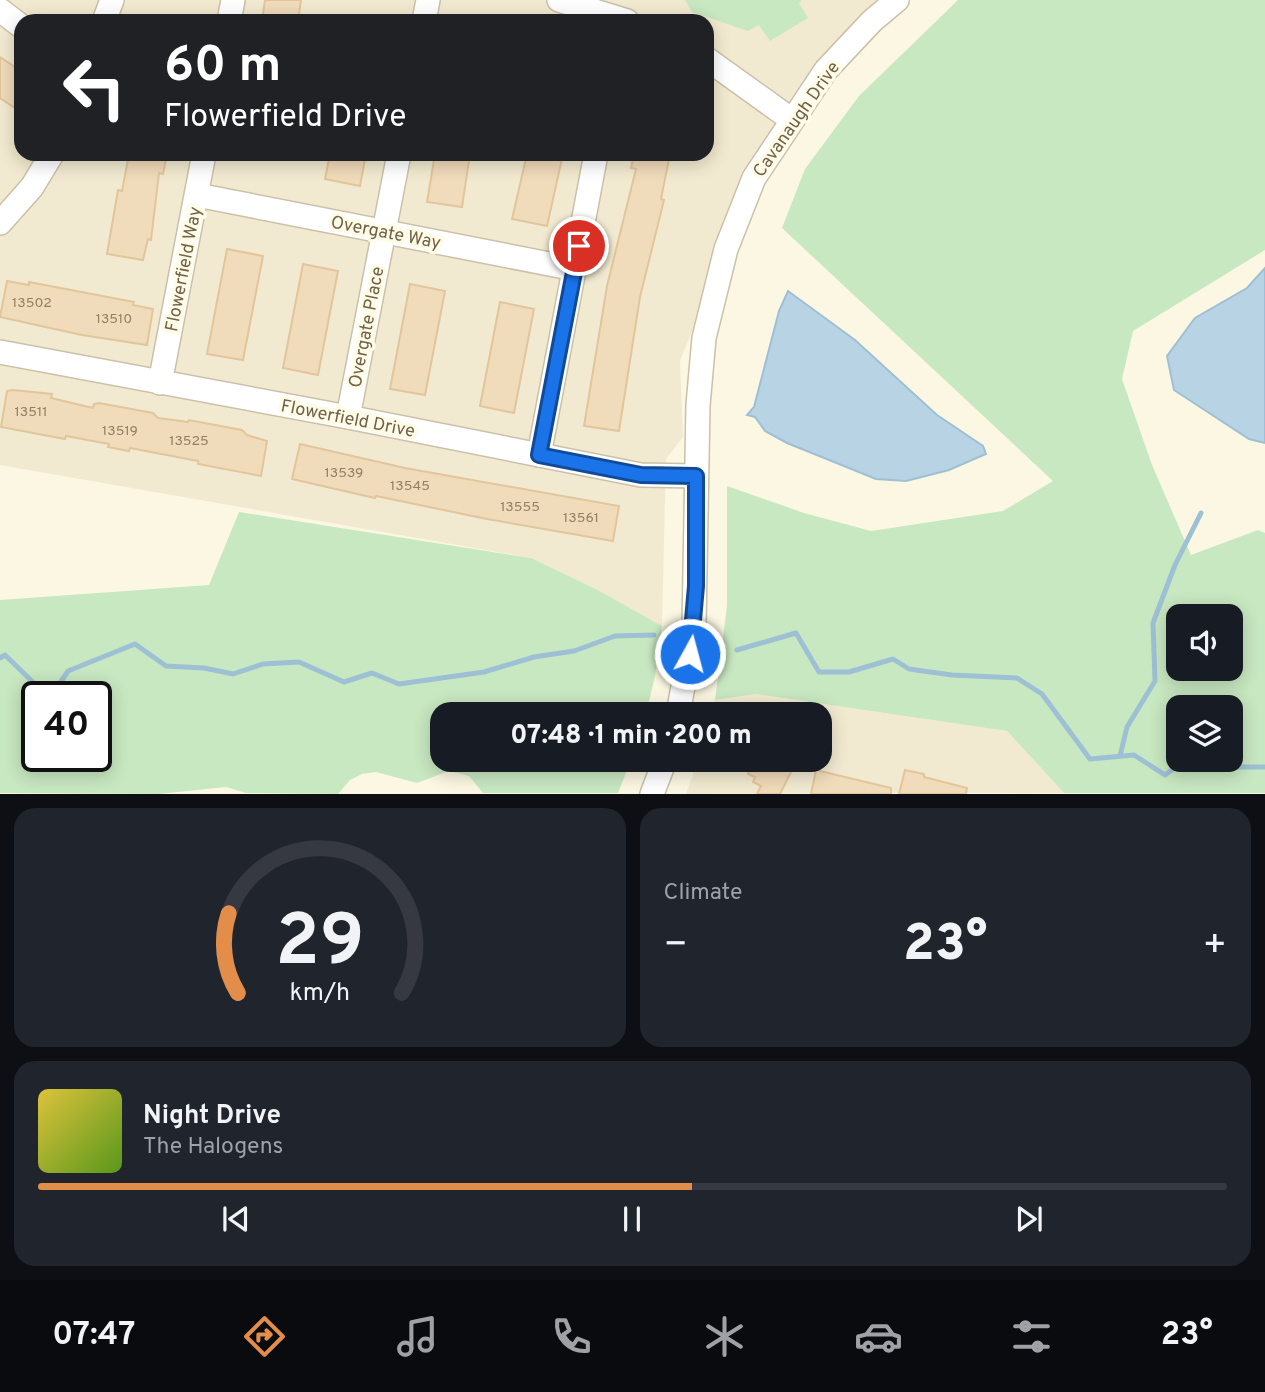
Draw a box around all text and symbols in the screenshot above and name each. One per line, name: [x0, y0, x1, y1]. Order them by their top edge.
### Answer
text: 60 m: [164, 37, 282, 99]
icon: left: [49, 42, 140, 133]
street label: Cavanaugh Drive: [749, 57, 846, 182]
text: Flowerfield Drive: [164, 98, 406, 138]
street label: Flowerfield Way: [161, 205, 208, 334]
street label: Overgate Way: [329, 212, 443, 255]
pin: [549, 216, 609, 276]
icon: arrive: [560, 227, 598, 265]
street label: Overgate Place: [344, 265, 391, 390]
house number: 13502: [12, 295, 52, 312]
house number: 13510: [96, 311, 132, 328]
street label: Flowerfield Drive: [279, 395, 417, 444]
house number: 13511: [15, 404, 47, 421]
house number: 13519: [102, 423, 138, 440]
house number: 13525: [169, 433, 209, 450]
house number: 13539: [325, 465, 363, 482]
house number: 13545: [390, 478, 430, 495]
house number: 13555: [500, 499, 540, 516]
house number: 13561: [563, 510, 599, 527]
map controls: [1166, 604, 1243, 772]
button: sound: [1166, 604, 1243, 681]
position arrow: [653, 617, 727, 691]
speed limit sign: 40: [21, 681, 112, 772]
button: layers: [1166, 695, 1243, 772]
text: 07:48 · 1 min · 200 m: [510, 720, 752, 753]
text: Climate: [664, 879, 742, 908]
text: 29: [275, 900, 364, 992]
text: 23°: [903, 913, 988, 979]
text: −: [664, 922, 688, 971]
text: +: [1202, 922, 1227, 971]
text: km/h: [289, 978, 350, 1010]
text: Night Drive: [143, 1100, 281, 1133]
text: The Halogens: [143, 1133, 283, 1162]
icon: previous: [217, 1200, 255, 1238]
icon: pause: [613, 1200, 651, 1238]
icon: next: [1010, 1200, 1048, 1238]
icon: directions: [240, 1312, 289, 1361]
icon: music: [393, 1312, 442, 1361]
icon: phone: [547, 1312, 596, 1361]
icon: climate: [700, 1312, 749, 1361]
icon: car: [854, 1312, 903, 1361]
icon: filters: [1007, 1312, 1056, 1361]
text: 07:47: [52, 1316, 135, 1356]
text: 23°: [1161, 1316, 1213, 1356]

